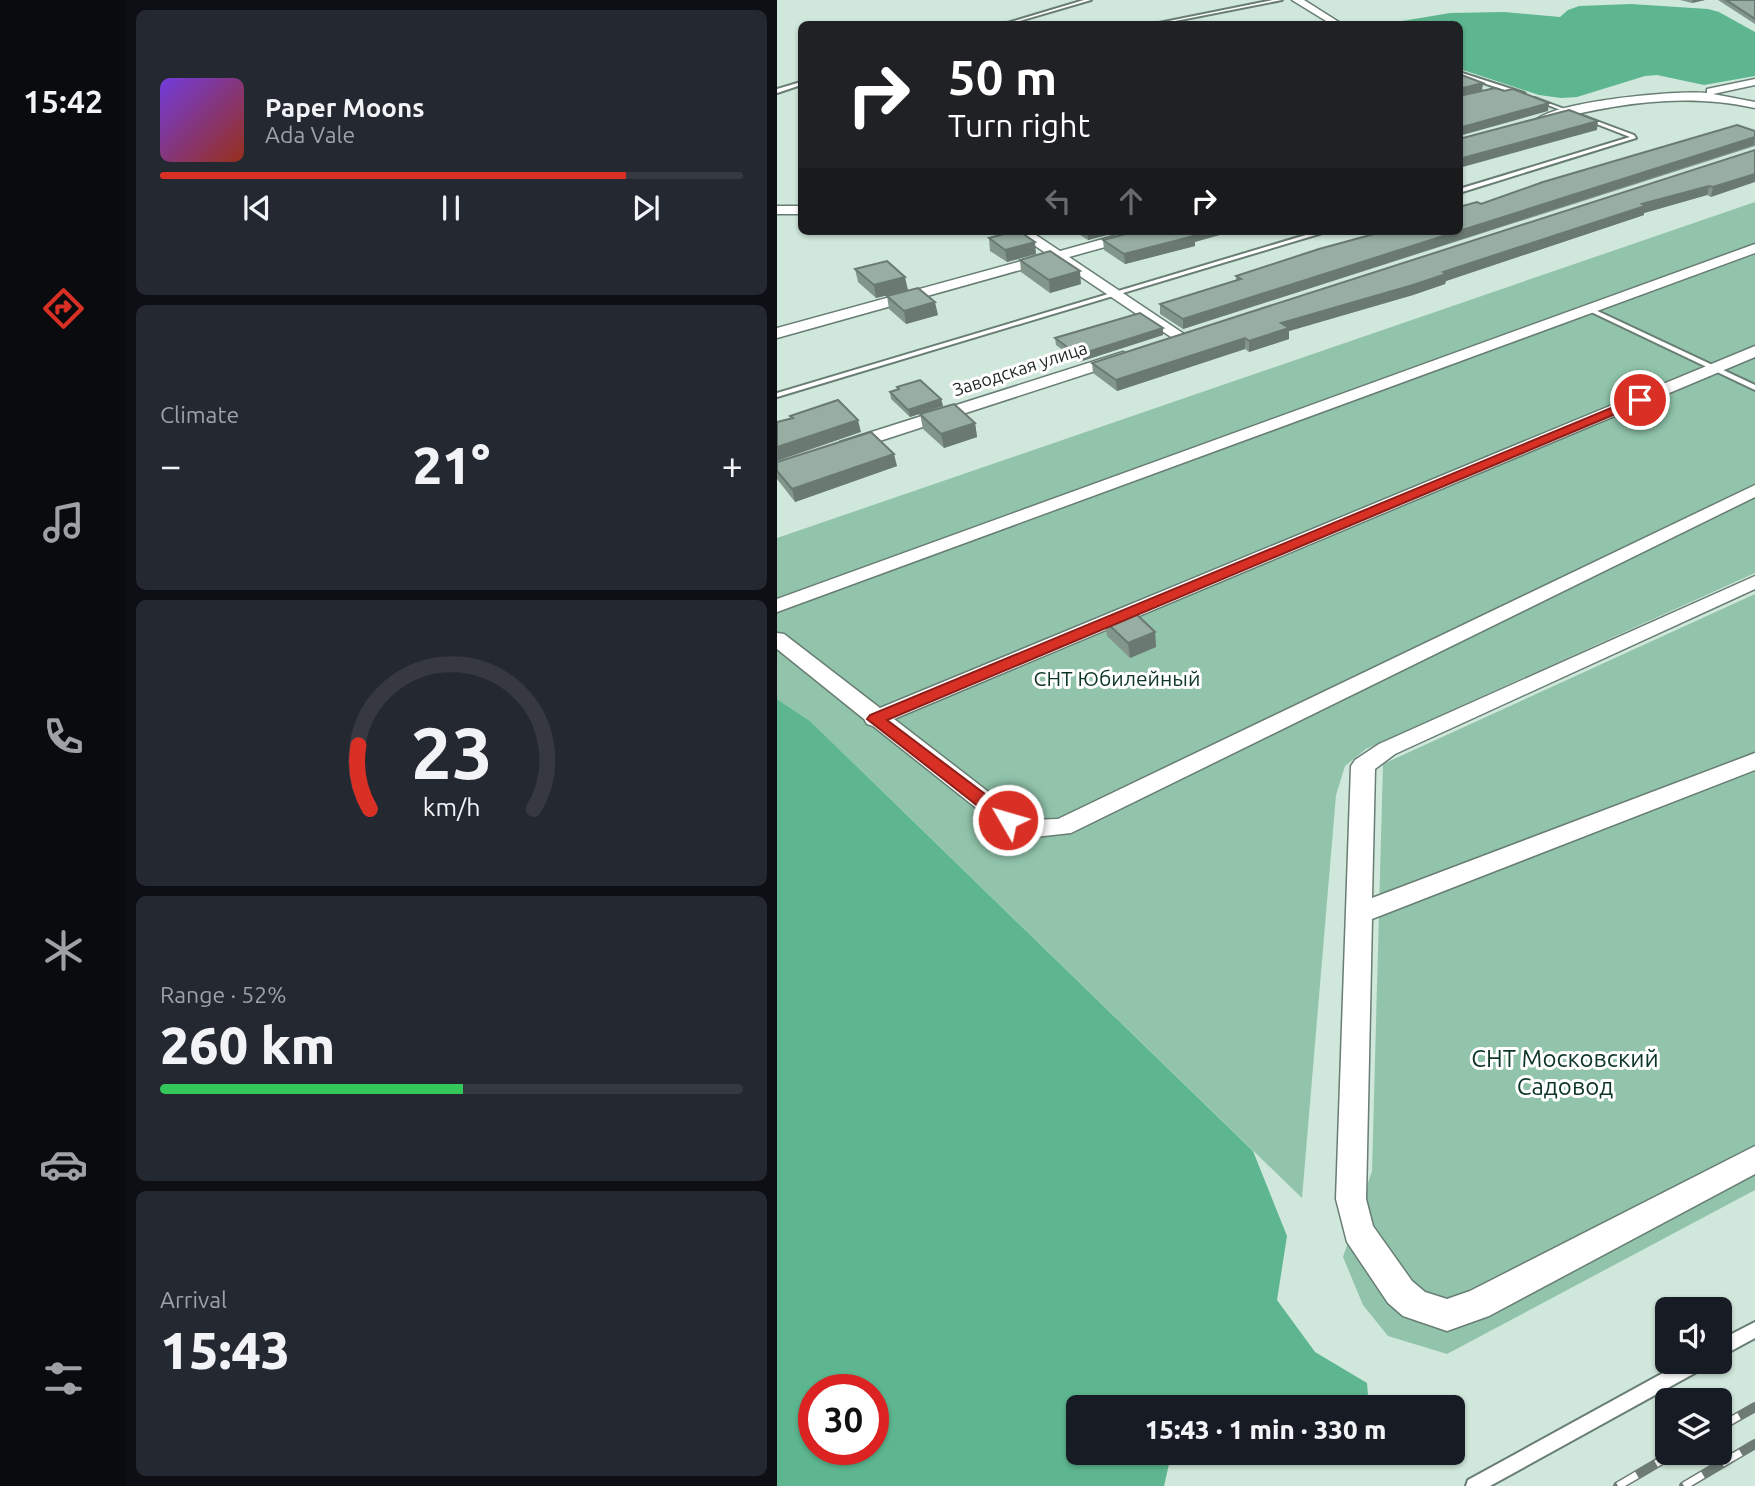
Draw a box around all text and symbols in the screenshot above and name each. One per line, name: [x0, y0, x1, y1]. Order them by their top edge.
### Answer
icon: right: [833, 49, 924, 140]
text: 50 m: [948, 49, 1057, 104]
text: 15:42: [23, 83, 103, 119]
text: Paper Moons: [265, 93, 424, 122]
text: Turn right: [948, 107, 1090, 143]
text: Ada Vale: [265, 122, 355, 147]
icon: left: [1039, 182, 1077, 220]
icon: ahead: [1112, 182, 1150, 220]
icon: right: [1185, 182, 1223, 220]
icon: previous: [238, 189, 276, 227]
icon: pause: [432, 189, 470, 227]
icon: next: [627, 189, 665, 227]
icon: directions: [39, 284, 88, 333]
street label: Заводская улица: [950, 337, 1090, 399]
pin: [1610, 370, 1670, 430]
icon: arrive: [1621, 381, 1659, 419]
text: Climate: [160, 402, 239, 427]
text: 21°: [413, 436, 490, 494]
text: −: [160, 444, 181, 486]
text: +: [722, 444, 743, 486]
icon: music: [39, 498, 88, 547]
park label: СНТ Юбилейный: [1034, 666, 1200, 690]
text: 23: [410, 711, 493, 793]
icon: phone: [39, 712, 88, 761]
position arrow: [971, 783, 1045, 857]
text: km/h: [423, 793, 480, 821]
icon: climate: [39, 926, 88, 975]
text: Range · 52%: [160, 982, 287, 1007]
text: 260 km: [160, 1016, 335, 1074]
park label: СНТ Московский Садовод: [1471, 1045, 1659, 1100]
icon: car: [39, 1140, 88, 1189]
text: Arrival: [160, 1287, 227, 1312]
map controls: [1655, 1297, 1732, 1465]
button: sound: [1655, 1297, 1732, 1374]
text: 15:43: [160, 1321, 290, 1379]
icon: filters: [39, 1354, 88, 1403]
speed limit sign: 30: [798, 1374, 889, 1465]
button: layers: [1655, 1388, 1732, 1465]
text: 15:43 · 1 min · 330 m: [1145, 1415, 1386, 1444]

